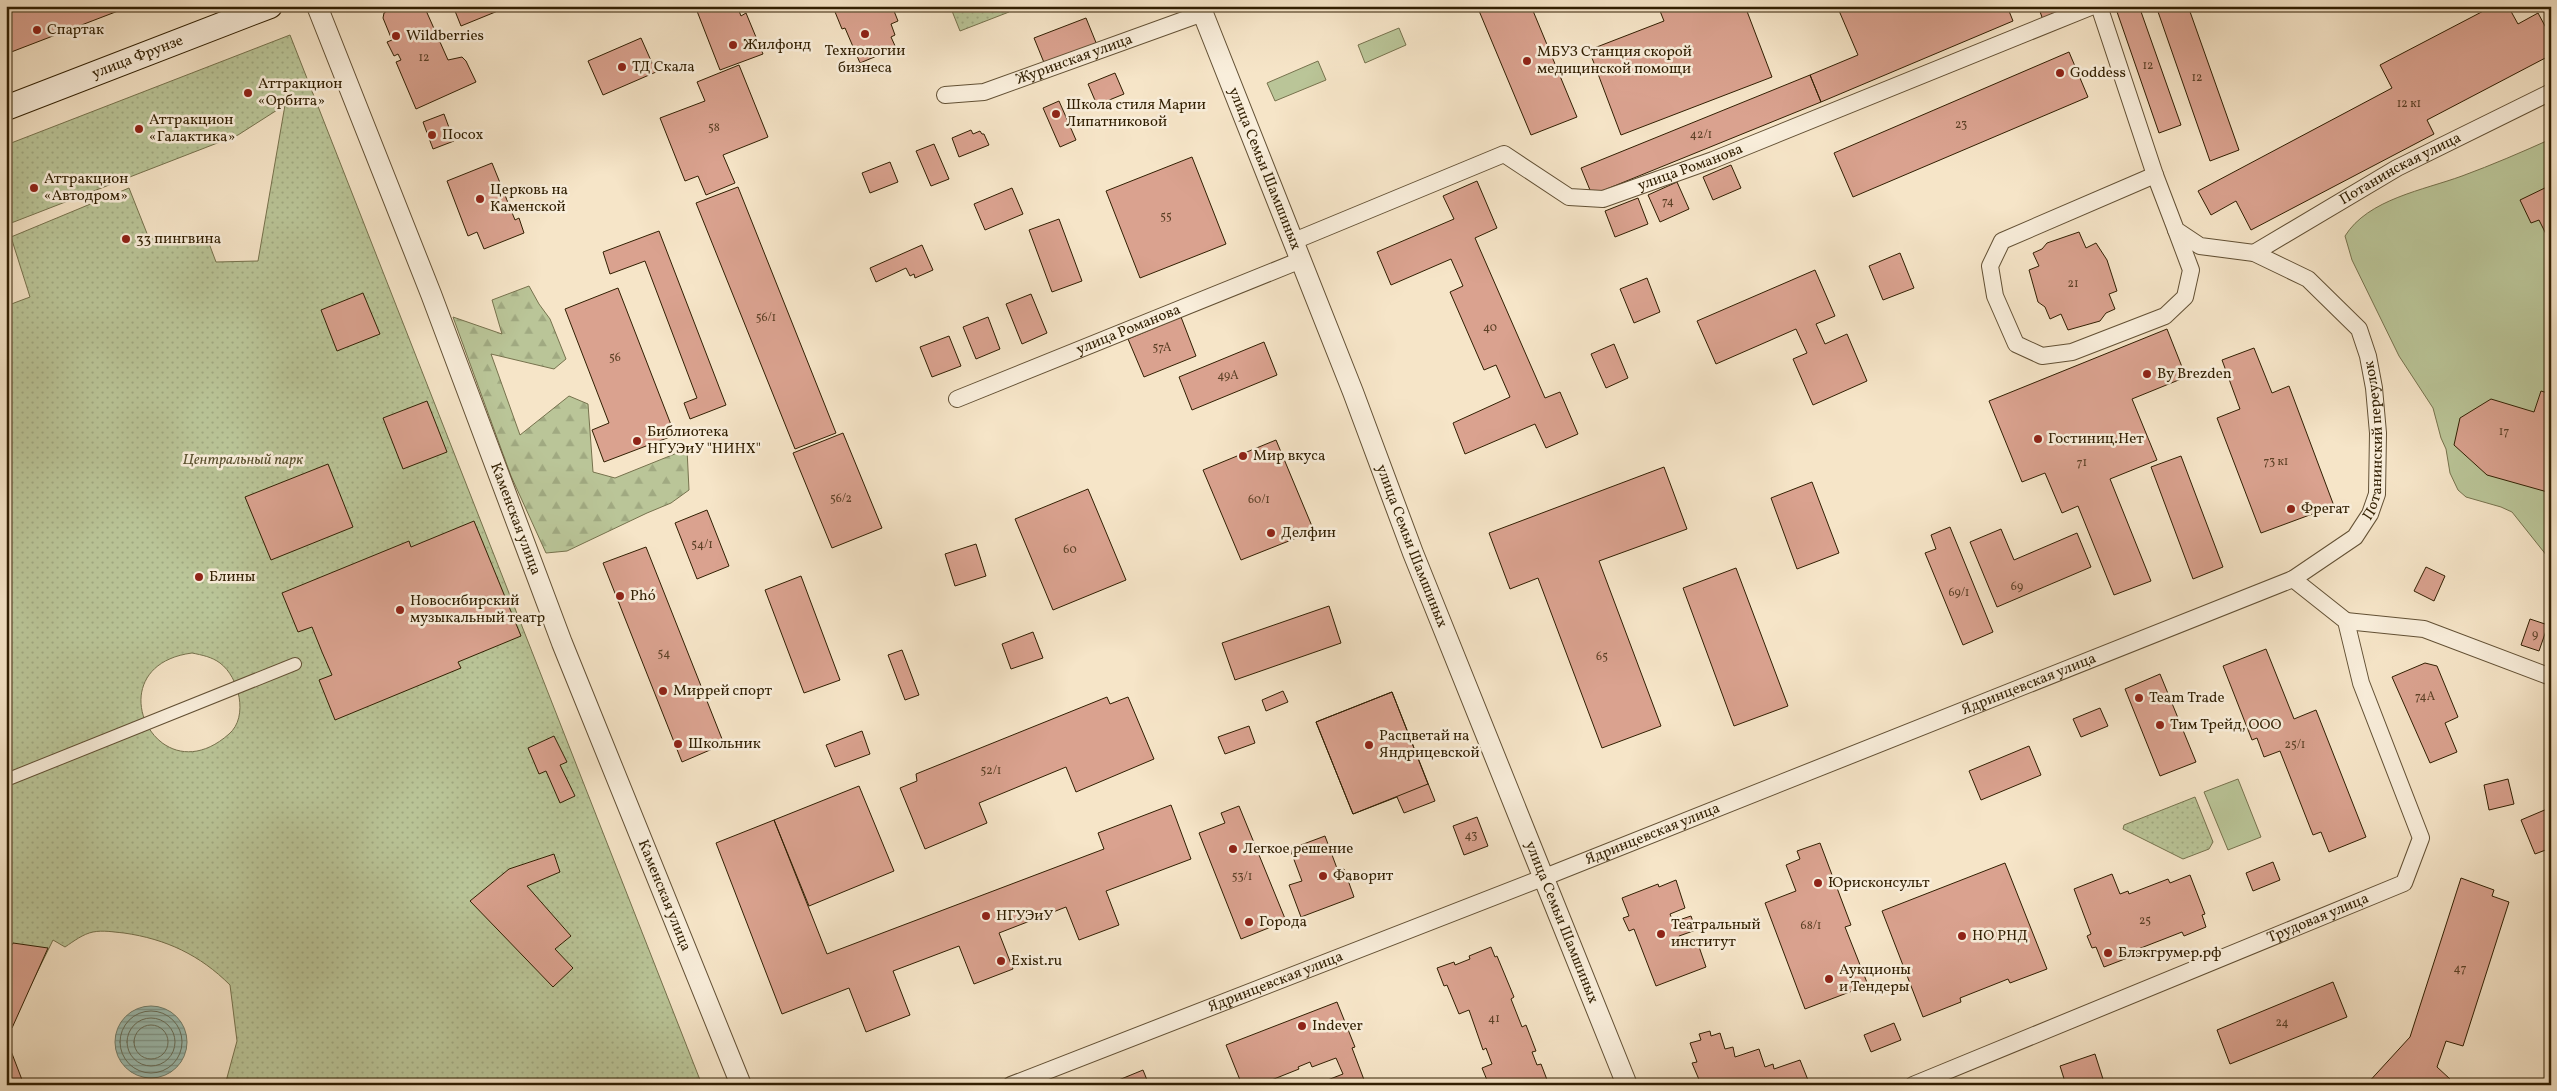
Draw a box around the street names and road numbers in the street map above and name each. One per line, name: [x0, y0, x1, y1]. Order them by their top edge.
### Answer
street label: Журинская улица: [1013, 29, 1136, 90]
street label: улица Фрунзе: [89, 30, 186, 84]
street label: улица Семьи Шамшиных: [1223, 84, 1306, 253]
street label: Потанинская улица: [2336, 127, 2465, 210]
street label: улица Романова: [1635, 138, 1746, 196]
street label: улица Романова: [1073, 299, 1184, 360]
street label: Потанинский переулок: [2358, 359, 2389, 525]
street label: Каменская улица: [485, 460, 546, 578]
street label: улица Семьи Шамшиных: [1370, 461, 1453, 631]
street label: Ядринцевская улица: [1958, 648, 2099, 721]
street label: Ядринцевская улица: [1582, 798, 1723, 870]
street label: Каменская улица: [632, 837, 696, 954]
street label: улица Семьи Шамшиных: [1519, 838, 1604, 1007]
street label: Трудовая улица: [2264, 888, 2372, 949]
street label: Ядринцевская улица: [1205, 946, 1346, 1018]

